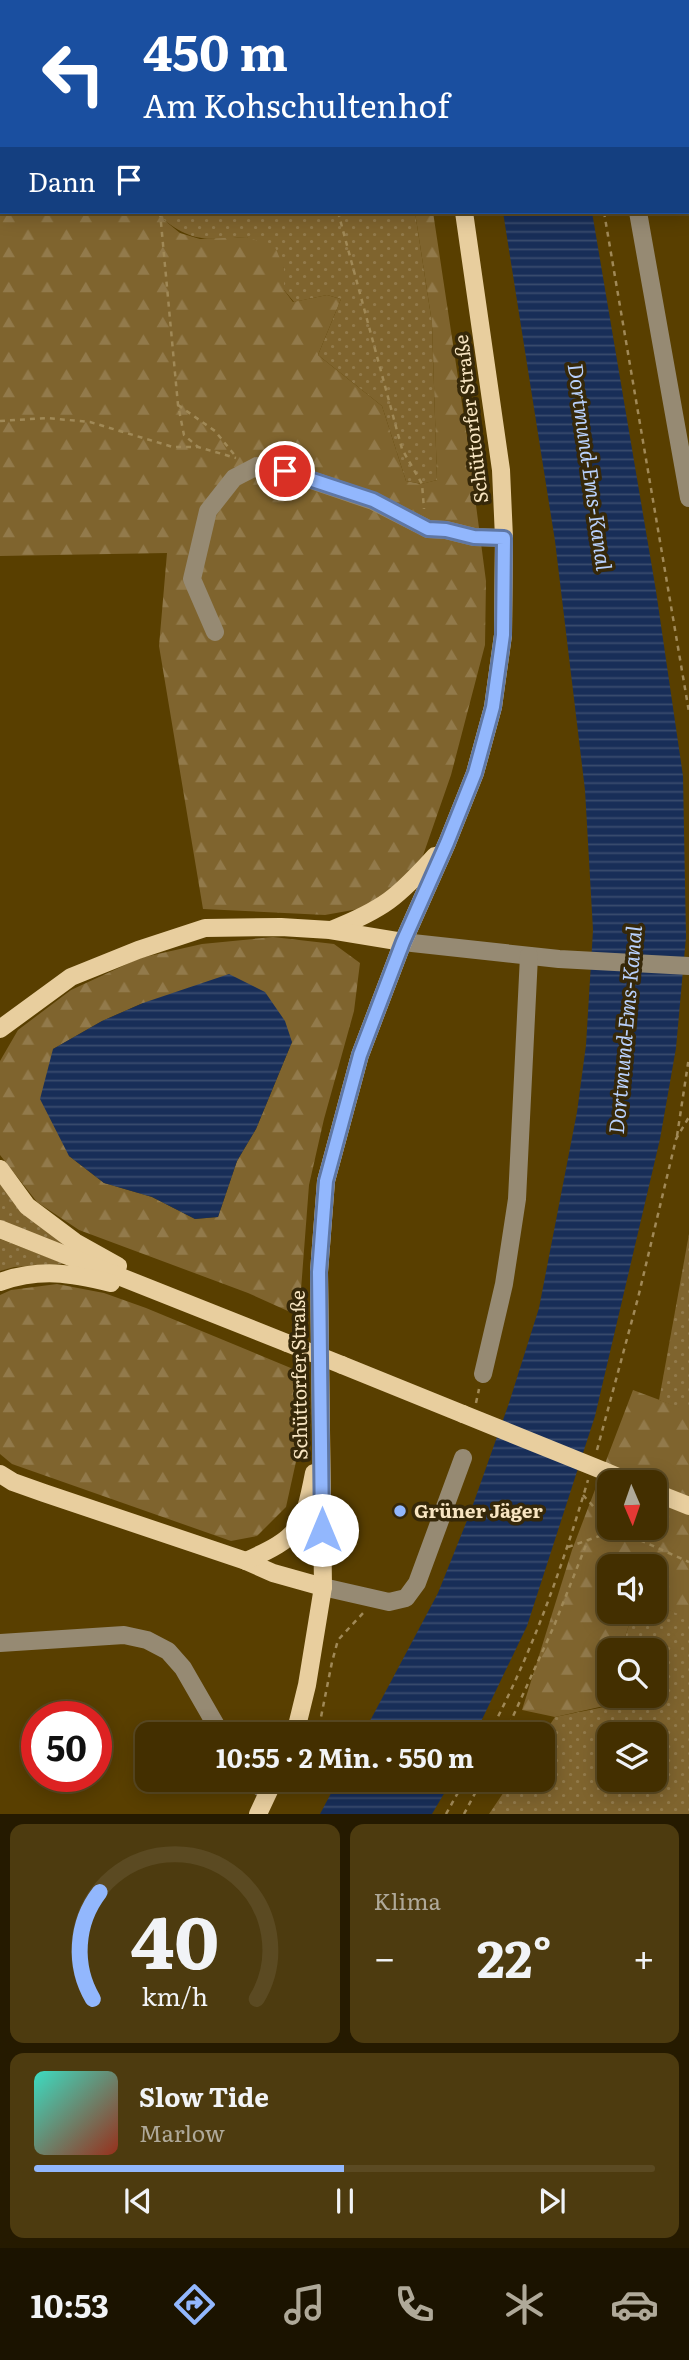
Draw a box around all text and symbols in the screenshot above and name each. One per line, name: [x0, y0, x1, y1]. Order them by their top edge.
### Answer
text: 450 m: [143, 13, 288, 86]
icon: left: [28, 28, 119, 119]
text: Am Kohschultenhof: [143, 80, 450, 128]
text: Dann: [28, 161, 96, 200]
icon: arrive: [110, 161, 148, 199]
street label: Schüttorfer Straße: [446, 333, 494, 505]
water label: Dortmund-Ems-Kanal: [562, 361, 621, 572]
pin: [255, 441, 315, 501]
icon: arrive: [266, 452, 304, 490]
water label: Dortmund-Ems-Kanal: [599, 924, 648, 1135]
street label: Schüttorfer Straße: [283, 1290, 313, 1460]
north arrow: [597, 1470, 667, 1540]
map controls: [597, 1470, 667, 1792]
position arrow: [285, 1493, 359, 1567]
place label: Grüner Jäger: [414, 1496, 543, 1524]
marker: Grüner Jäger: [392, 1503, 408, 1519]
button: sound: [597, 1554, 667, 1624]
button: search: [597, 1638, 667, 1708]
speed limit sign: 50: [21, 1701, 112, 1792]
button: layers: [597, 1722, 667, 1792]
text: 10:55 · 2 Min. · 550 m: [216, 1737, 474, 1776]
text: Klima: [374, 1883, 441, 1917]
text: 40: [130, 1884, 219, 1992]
text: 22°: [477, 1917, 552, 1994]
text: −: [374, 1927, 396, 1984]
text: +: [633, 1927, 655, 1984]
text: km/h: [141, 1977, 208, 2014]
text: Slow Tide: [139, 2076, 269, 2115]
text: Marlow: [139, 2115, 225, 2149]
icon: previous: [119, 2182, 157, 2220]
icon: pause: [326, 2182, 364, 2220]
icon: next: [533, 2182, 571, 2220]
text: 10:53: [30, 2280, 109, 2328]
icon: directions: [170, 2280, 219, 2329]
icon: music: [280, 2280, 329, 2329]
icon: phone: [390, 2280, 439, 2329]
icon: climate: [500, 2280, 549, 2329]
icon: car: [610, 2280, 659, 2329]

